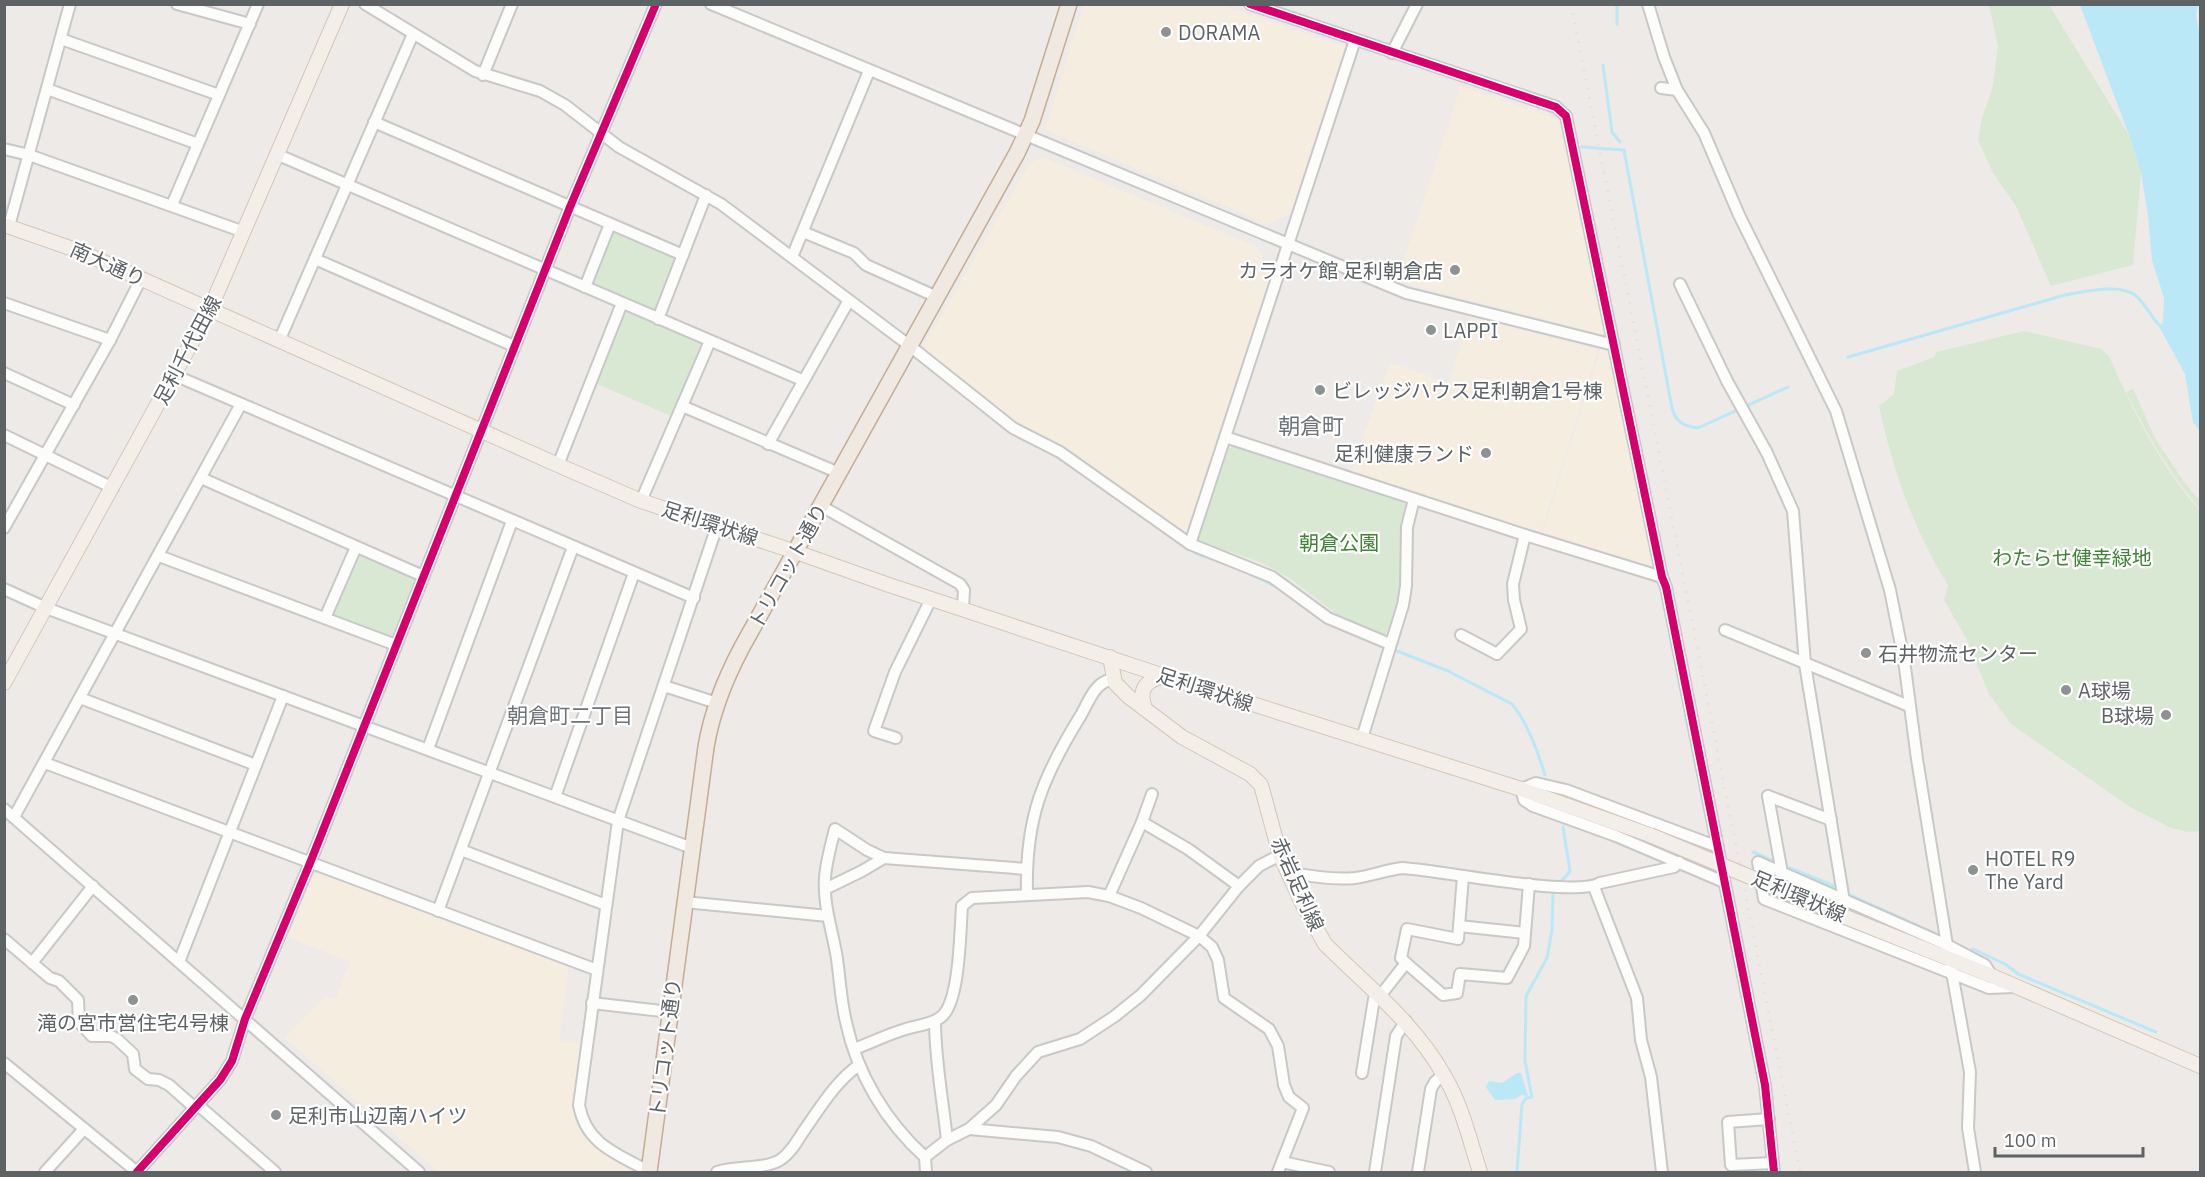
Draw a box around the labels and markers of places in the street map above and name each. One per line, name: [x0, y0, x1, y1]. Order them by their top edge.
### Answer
place label: DORAMA: [1178, 19, 1260, 46]
marker: DORAMA: [1159, 25, 1173, 39]
place label: カラオケ館 足利朝倉店: [1238, 257, 1443, 284]
marker: カラオケ館 足利朝倉店: [1448, 263, 1462, 277]
place label: LAPPI: [1443, 317, 1498, 344]
marker: LAPPI: [1424, 323, 1438, 337]
place label: ビレッジハウス足利朝倉1号棟: [1332, 377, 1603, 404]
marker: ビレッジハウス足利朝倉1号棟: [1313, 383, 1327, 397]
place label: 足利健康ランド: [1334, 440, 1474, 467]
marker: 足利健康ランド: [1479, 446, 1493, 460]
place label: 石井物流センター: [1878, 640, 2038, 667]
marker: 石井物流センター: [1859, 646, 1873, 660]
place label: A球場: [2078, 677, 2131, 704]
marker: A球場: [2059, 683, 2073, 697]
place label: B球場: [2101, 702, 2154, 729]
marker: B球場: [2159, 708, 2173, 722]
place label: HOTEL R9 The Yard: [1985, 845, 2076, 895]
marker: HOTEL R9 The Yard: [1966, 863, 1980, 877]
marker: 滝の宮市営住宅4号棟: [126, 993, 140, 1007]
place label: 滝の宮市営住宅4号棟: [37, 1009, 229, 1036]
place label: 足利市山辺南ハイツ: [288, 1102, 468, 1129]
marker: 足利市山辺南ハイツ: [269, 1108, 283, 1122]

